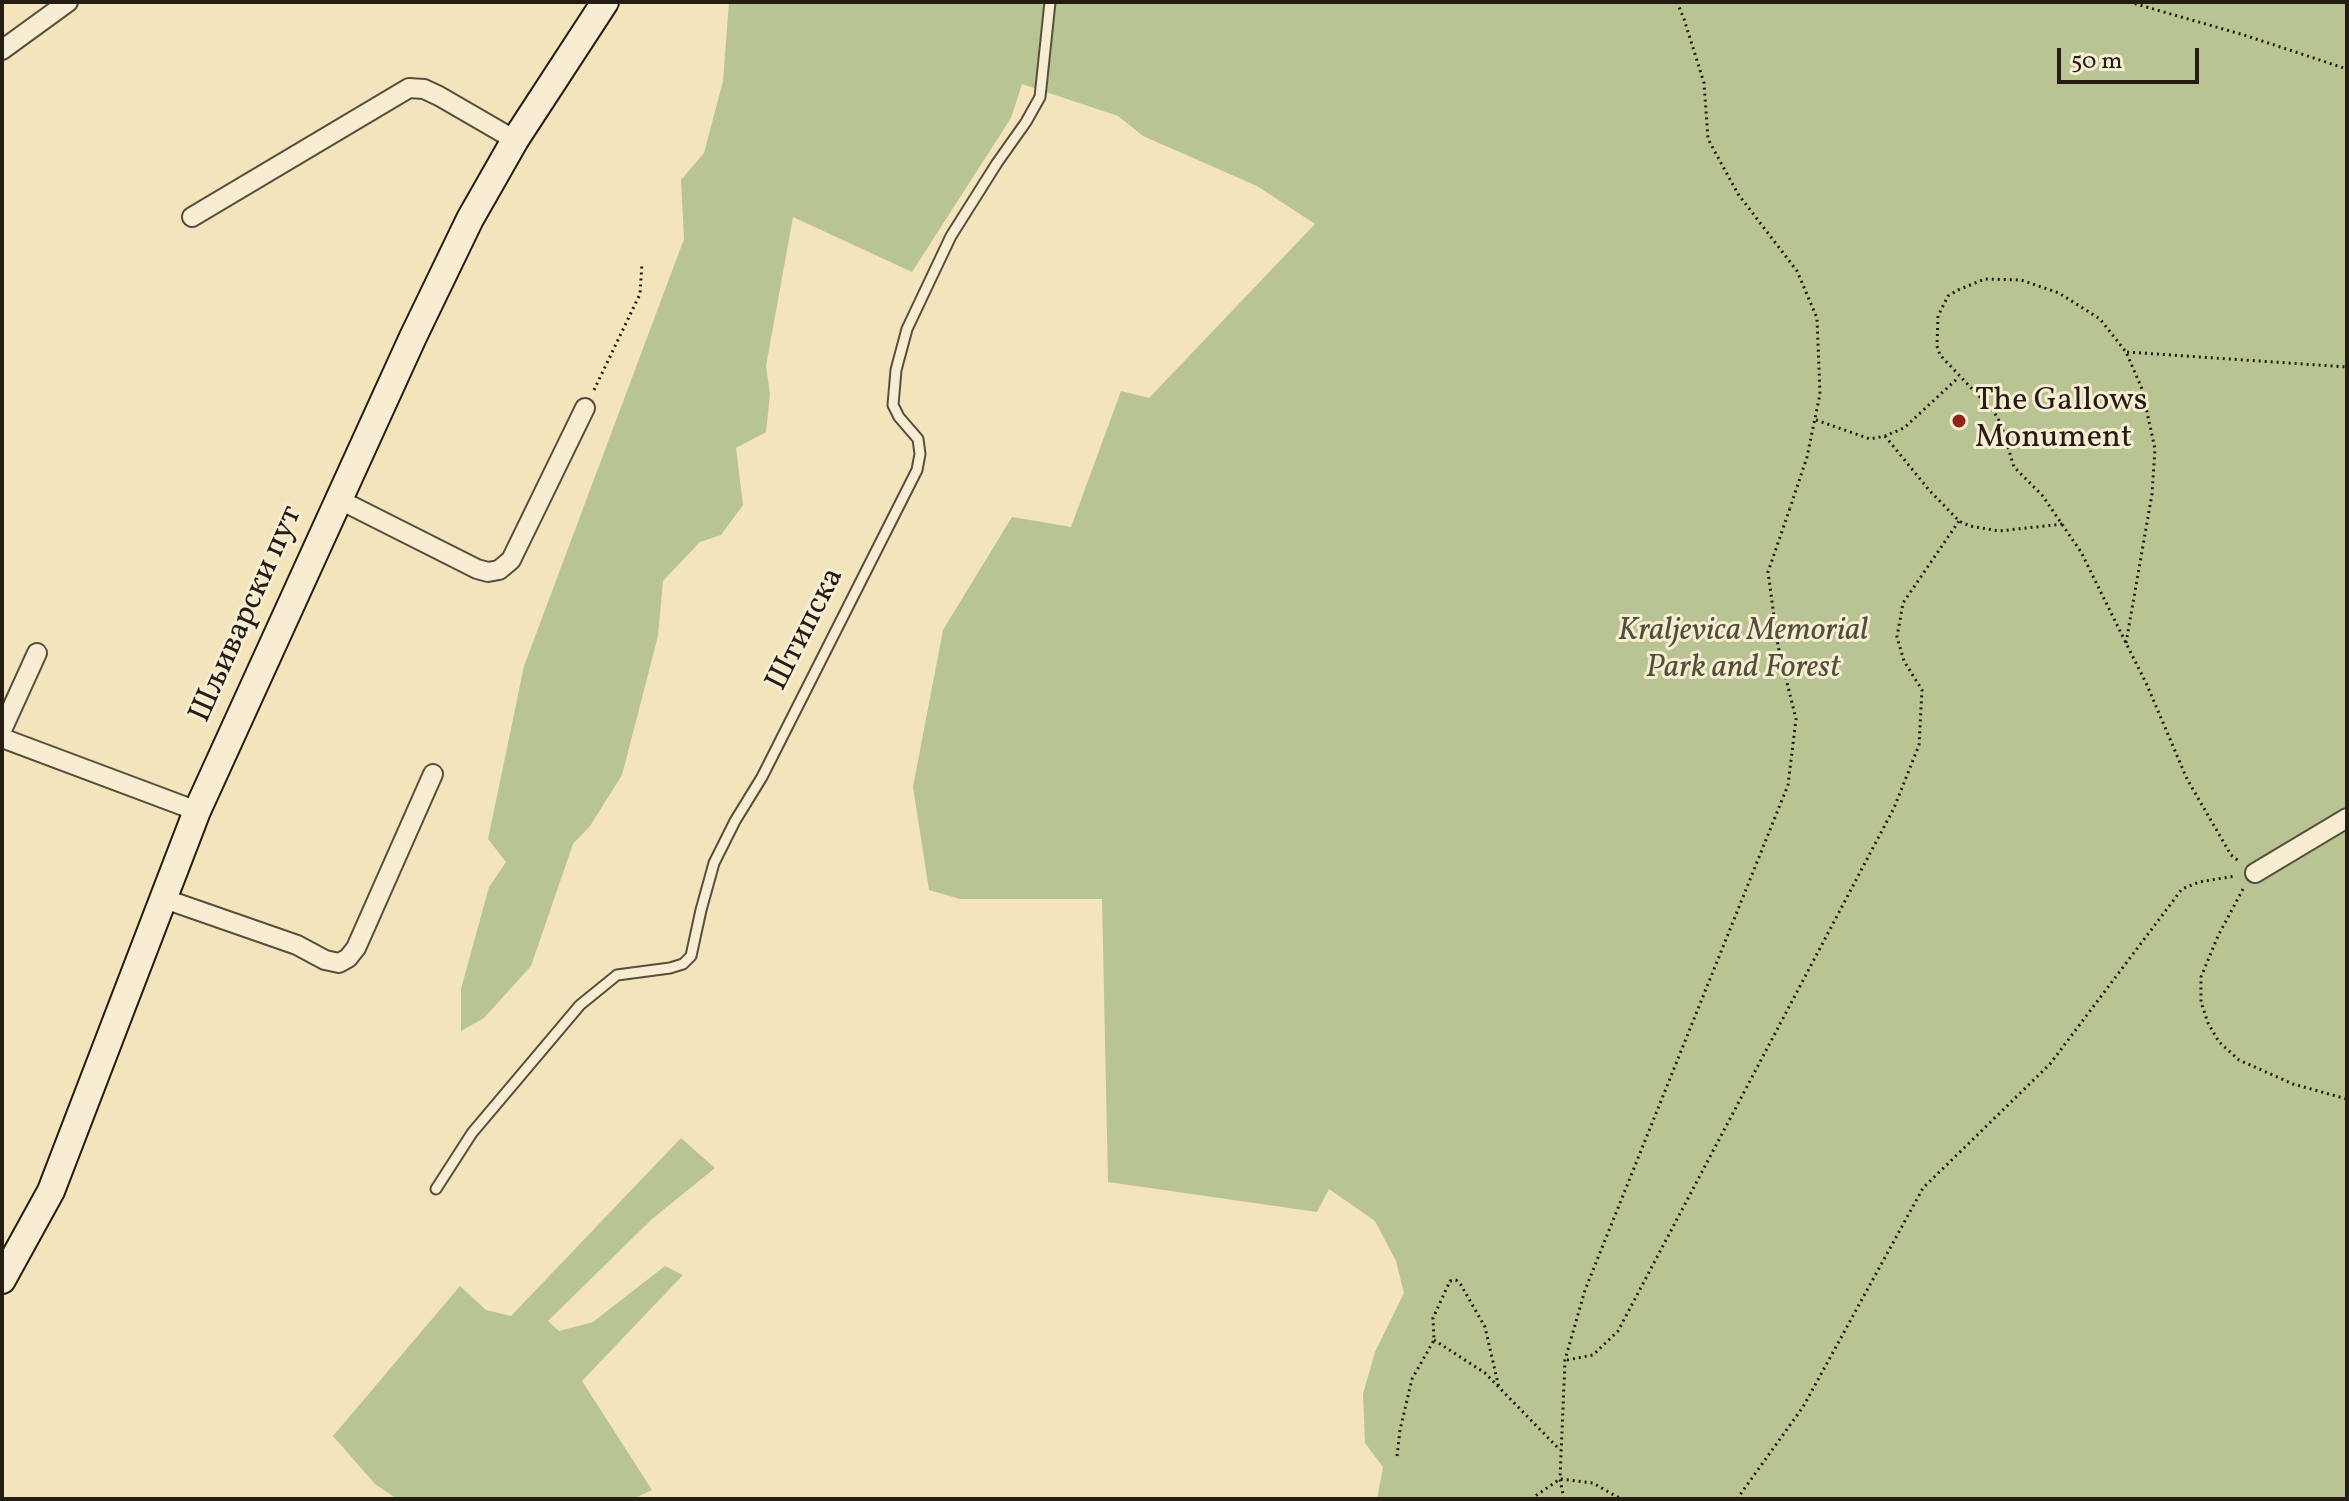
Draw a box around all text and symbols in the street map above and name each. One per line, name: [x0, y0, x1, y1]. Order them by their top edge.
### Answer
scale bar: [2061, 32, 2203, 82]
text: 50 m: [2071, 45, 2123, 79]
place label: The Gallows Monument: [1975, 384, 2147, 459]
marker: The Gallows Monument: [1950, 412, 1968, 430]
street label: Шљиварски пут: [183, 501, 313, 729]
street label: Штипска: [760, 562, 854, 698]
park label: Kraljevica Memorial Park and Forest: [1618, 614, 1868, 689]

